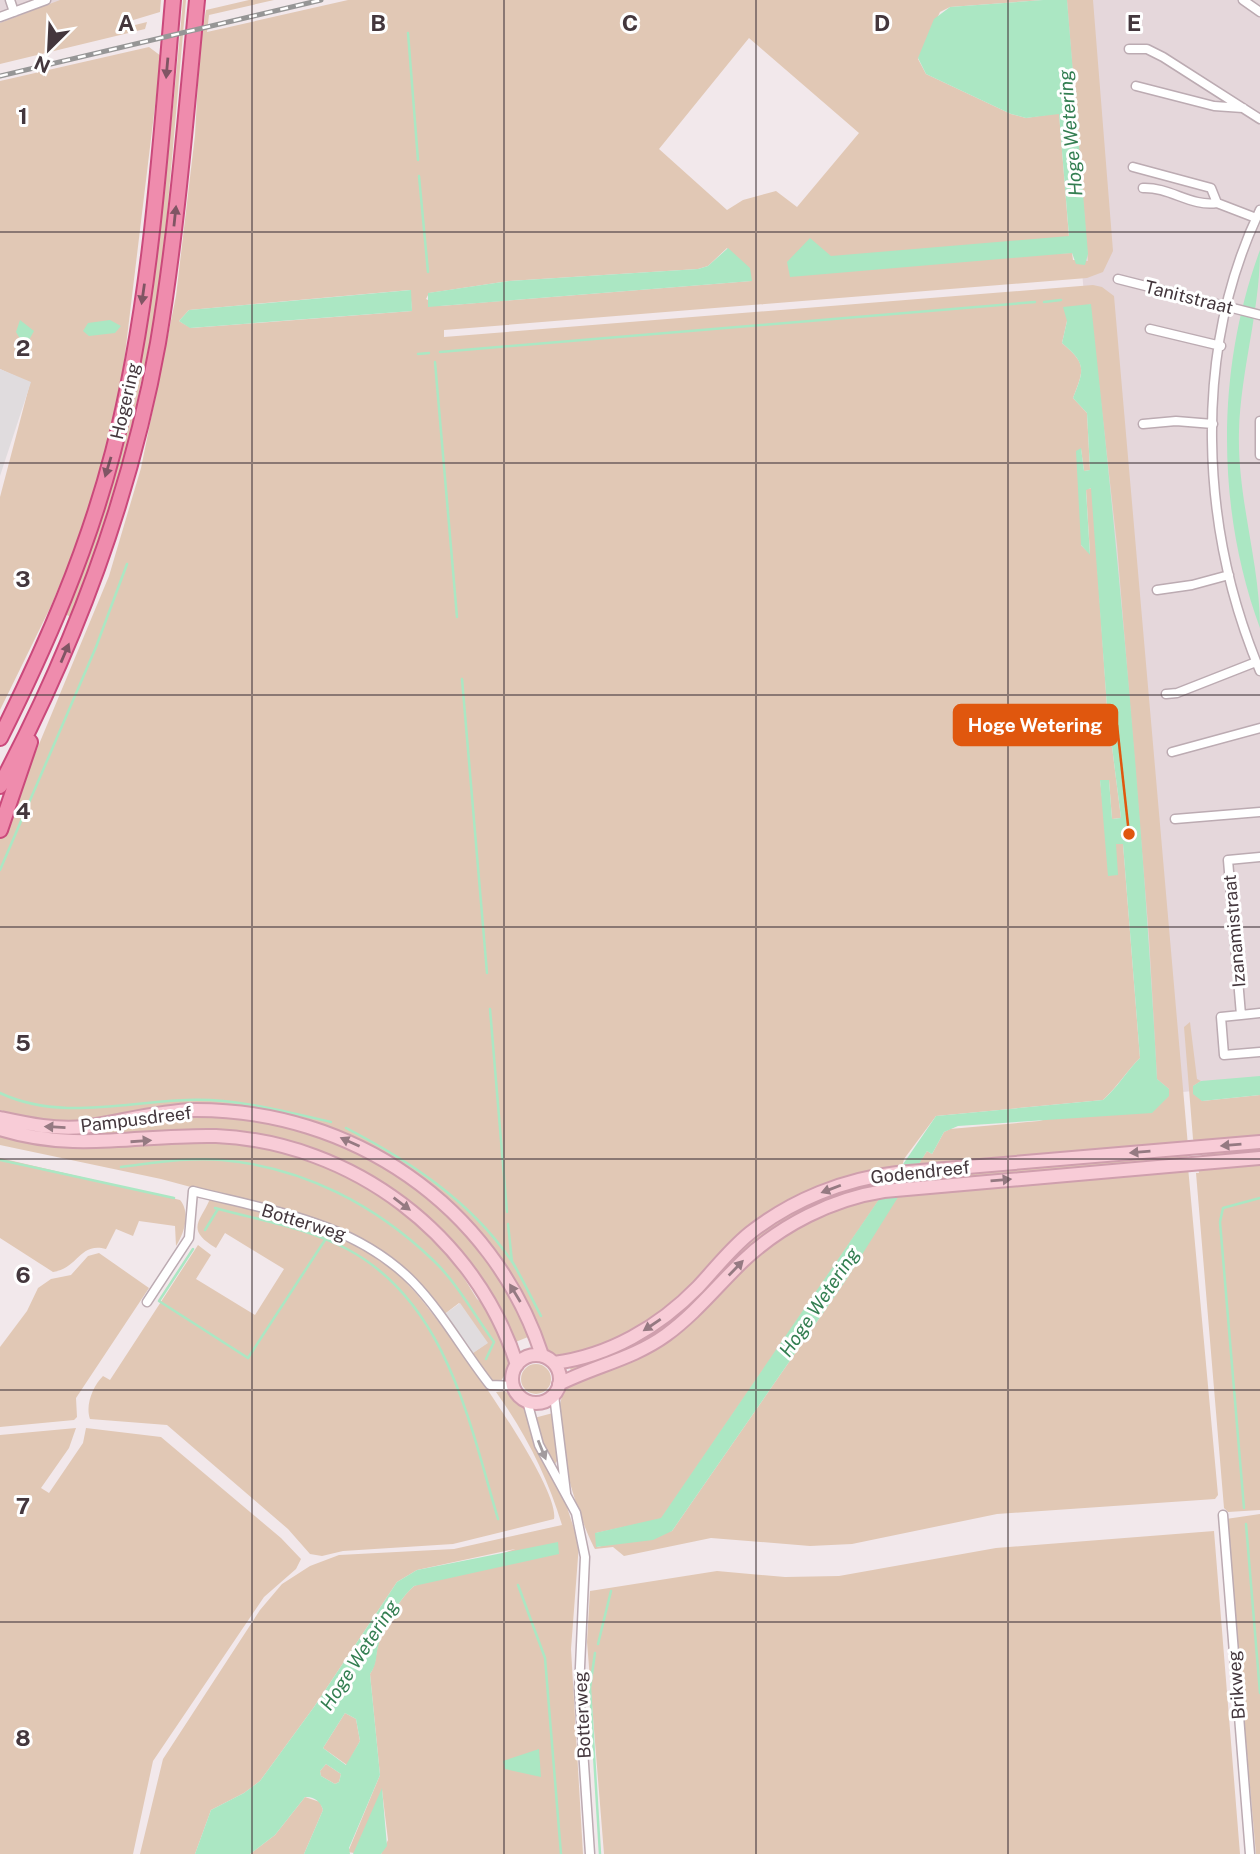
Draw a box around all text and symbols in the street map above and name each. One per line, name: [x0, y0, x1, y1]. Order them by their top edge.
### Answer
text: A: [118, 9, 135, 36]
text: B: [370, 9, 386, 36]
text: C: [622, 9, 638, 36]
text: D: [874, 9, 890, 36]
text: E: [1127, 9, 1141, 36]
north arrow: [14, 14, 84, 84]
text: N: [31, 51, 53, 78]
one-way arrow: [161, 57, 172, 79]
water label: Hoge Wetering: [1053, 68, 1086, 197]
text: 1: [18, 102, 28, 129]
one-way arrow: [169, 205, 180, 227]
street label: Tanitstraat: [1143, 276, 1235, 318]
one-way arrow: [137, 283, 148, 305]
text: 2: [16, 334, 30, 361]
street label: Hogering: [106, 361, 144, 441]
one-way arrow: [103, 457, 113, 478]
text: 3: [15, 565, 31, 592]
one-way arrow: [59, 642, 70, 663]
callout: Hoge Wetering: [954, 705, 1117, 745]
text: Hoge Wetering: [968, 714, 1102, 736]
text: 4: [15, 797, 31, 824]
street label: Izanamistraat: [1219, 874, 1249, 988]
text: 5: [15, 1029, 31, 1056]
street label: Pampusdreef: [79, 1102, 193, 1136]
one-way arrow: [44, 1121, 66, 1132]
one-way arrow: [130, 1135, 152, 1146]
one-way arrow: [340, 1136, 361, 1147]
one-way arrow: [1220, 1139, 1242, 1150]
one-way arrow: [1129, 1147, 1151, 1158]
street label: Godendreef: [869, 1156, 971, 1188]
one-way arrow: [991, 1175, 1013, 1186]
one-way arrow: [820, 1183, 841, 1194]
one-way arrow: [393, 1196, 411, 1210]
street label: Botterweg: [259, 1199, 349, 1245]
water label: Hoge Wetering: [774, 1243, 864, 1361]
one-way arrow: [728, 1260, 745, 1277]
text: 6: [15, 1261, 31, 1288]
one-way arrow: [509, 1283, 521, 1302]
one-way arrow: [642, 1318, 661, 1331]
one-way arrow: [536, 1440, 547, 1461]
text: 7: [16, 1492, 30, 1519]
water label: Hoge Wetering: [315, 1595, 403, 1714]
street label: Brikweg: [1223, 1650, 1249, 1720]
street label: Botterweg: [569, 1671, 595, 1759]
text: 8: [15, 1724, 31, 1751]

